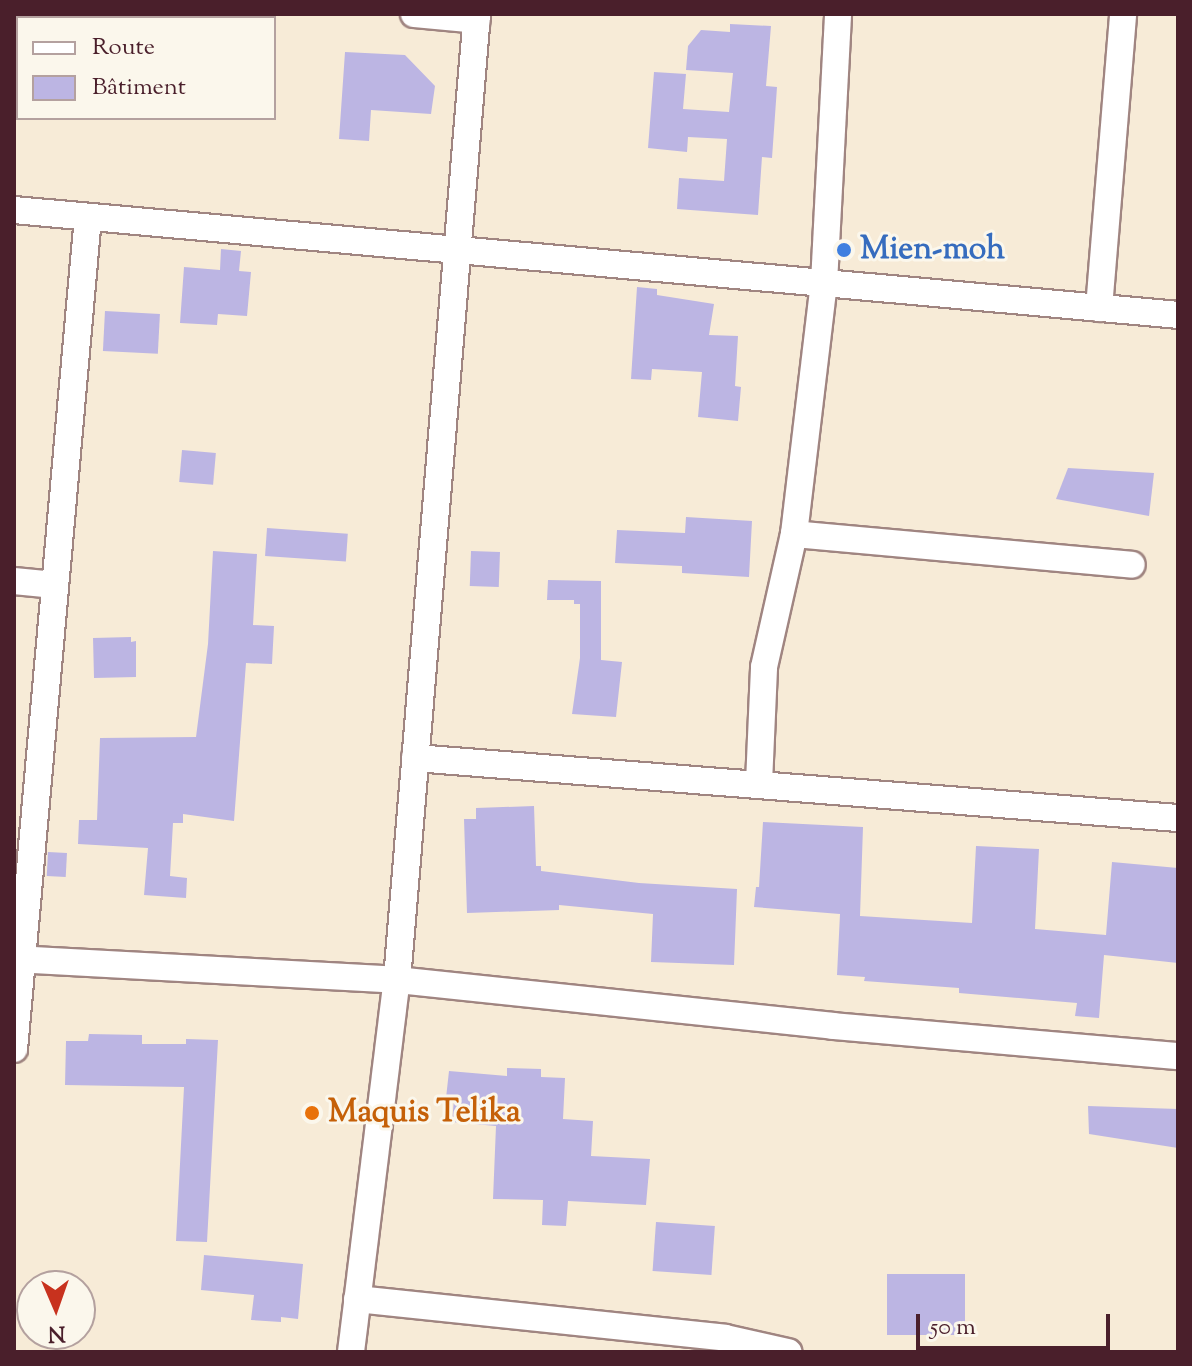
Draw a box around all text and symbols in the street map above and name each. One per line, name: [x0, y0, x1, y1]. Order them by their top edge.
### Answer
legend: [16, 16, 276, 120]
text: Route: [92, 31, 155, 65]
text: Bâtiment: [92, 71, 186, 105]
place label: Mien-moh: [860, 231, 1005, 269]
marker: Mien-moh: [835, 241, 853, 259]
place label: Maquis Telika: [328, 1094, 521, 1132]
marker: Maquis Telika: [303, 1104, 321, 1122]
north arrow: [16, 1270, 96, 1350]
scale bar: [920, 1298, 1114, 1348]
text: 50 m: [930, 1311, 976, 1345]
text: N: [47, 1316, 66, 1348]

